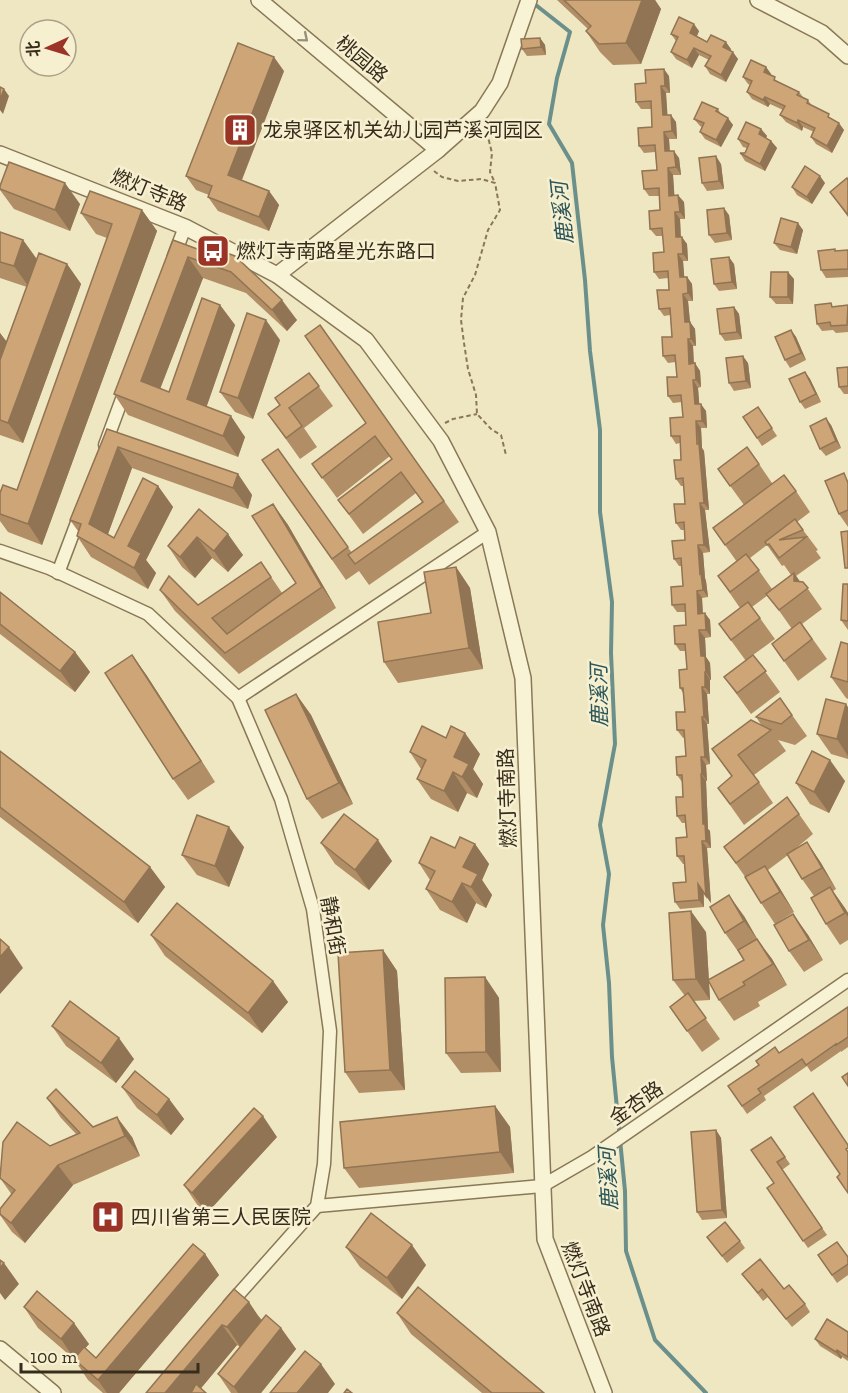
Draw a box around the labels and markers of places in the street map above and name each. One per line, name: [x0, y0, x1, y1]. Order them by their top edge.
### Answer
building icon: 龙泉驿区机关幼儿园芦溪河园区: [222, 112, 258, 148]
place label: 龙泉驿区机关幼儿园芦溪河园区: [263, 118, 543, 142]
bus stop icon: 燃灯寺南路星光东路口: [195, 233, 231, 269]
place label: 燃灯寺南路星光东路口: [236, 239, 436, 263]
hospital icon: 四川省第三人民医院: [90, 1199, 126, 1235]
place label: 四川省第三人民医院: [131, 1205, 311, 1229]

